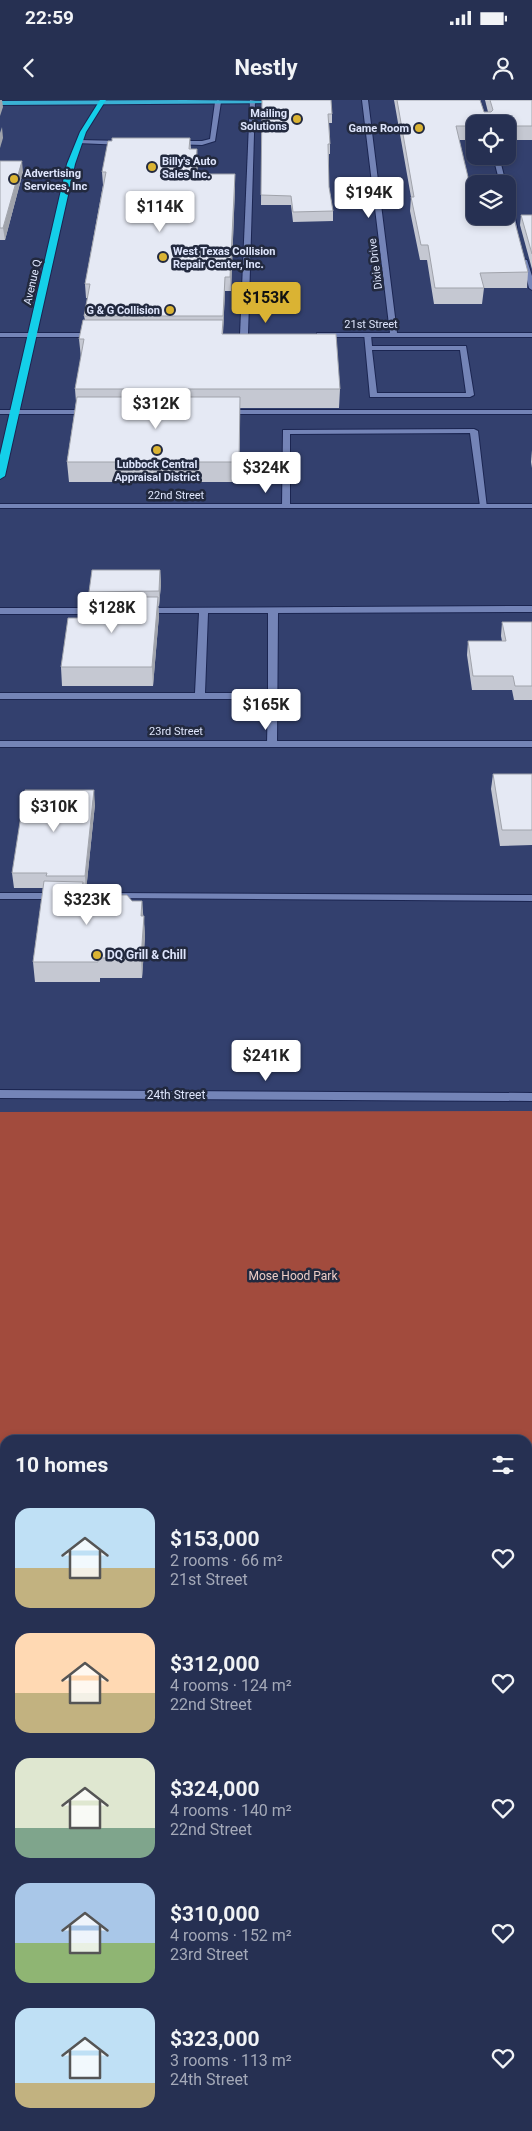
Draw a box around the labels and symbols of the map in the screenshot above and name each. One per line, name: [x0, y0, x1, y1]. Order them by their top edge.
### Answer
place label: Mailing Solutions: [240, 107, 287, 133]
marker: Mailing Solutions: [291, 113, 303, 125]
place label: Game Room: [348, 122, 409, 135]
marker: Game Room: [413, 122, 425, 134]
place label: Billy's Auto Sales Inc.: [162, 155, 216, 181]
marker: Billy's Auto Sales Inc.: [146, 161, 158, 173]
place label: Advertising Services, Inc: [24, 167, 87, 193]
marker: Advertising Services, Inc: [8, 173, 20, 185]
pin: $194K: [334, 176, 404, 219]
pin: $114K: [125, 190, 195, 233]
street label: Dixie Drive: [366, 238, 385, 290]
place label: West Texas Collision Repair Center, Inc.: [173, 245, 275, 271]
marker: West Texas Collision Repair Center, Inc.: [157, 251, 169, 263]
street label: Avenue Q: [21, 258, 44, 306]
pin: $153K: [231, 282, 301, 324]
place label: G & G Collision: [86, 304, 160, 317]
marker: G & G Collision: [164, 304, 176, 316]
street label: 21st Street: [344, 318, 398, 331]
pin: $312K: [121, 388, 191, 430]
marker: Lubbock Central Appraisal District: [151, 444, 163, 456]
pin: $324K: [231, 452, 301, 494]
place label: Lubbock Central Appraisal District: [114, 458, 200, 484]
street label: 22nd Street: [148, 489, 205, 502]
pin: $128K: [77, 592, 147, 634]
pin: $165K: [231, 688, 301, 731]
street label: 23rd Street: [149, 725, 203, 738]
pin: $310K: [19, 790, 89, 833]
pin: $323K: [52, 884, 122, 926]
place label: DQ Grill & Chill: [107, 948, 186, 962]
marker: DQ Grill & Chill: [91, 949, 103, 961]
pin: $241K: [231, 1040, 301, 1082]
street label: 24th Street: [147, 1088, 205, 1102]
park label: Mose Hood Park: [248, 1269, 338, 1283]

